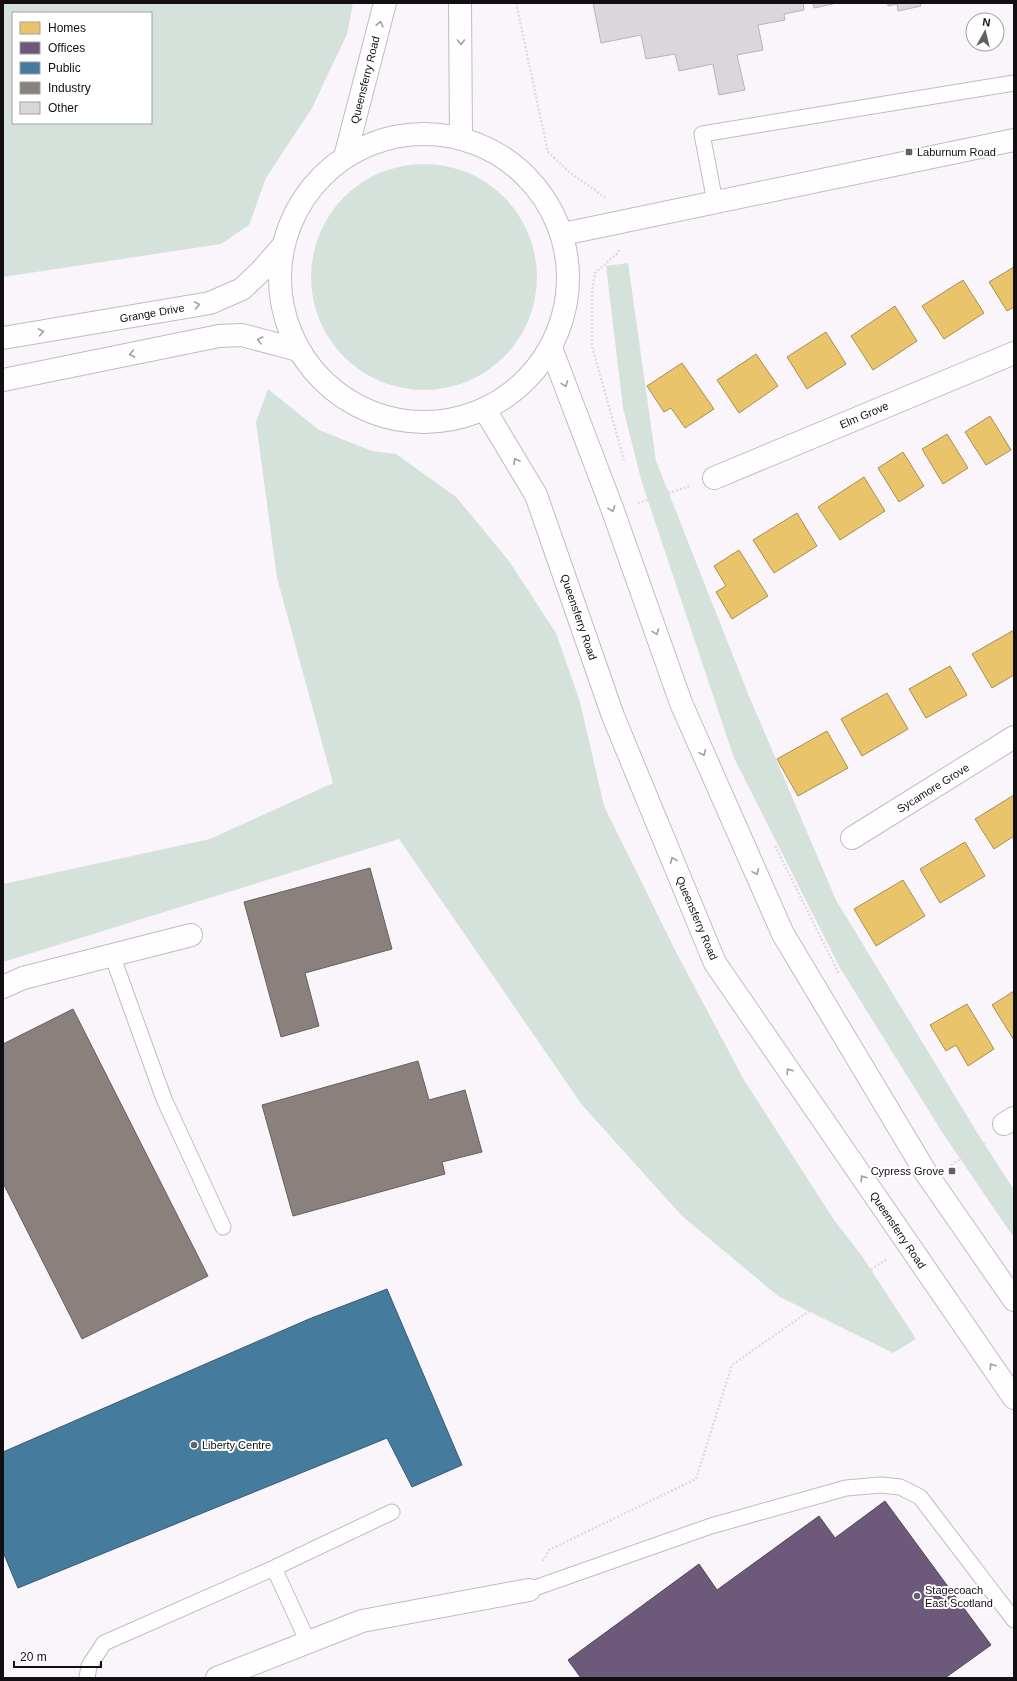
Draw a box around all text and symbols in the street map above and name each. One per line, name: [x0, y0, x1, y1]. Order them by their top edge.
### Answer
legend: [12, 12, 152, 124]
north arrow: [965, 12, 1005, 52]
text: N: [982, 16, 991, 29]
text: Homes: [48, 21, 86, 35]
one-way arrow: [375, 21, 383, 27]
street label: Queensferry Road: [348, 35, 382, 125]
one-way arrow: [457, 39, 465, 45]
text: Offices: [48, 41, 85, 55]
text: Public: [48, 61, 81, 75]
text: Industry: [48, 81, 91, 95]
text: Other: [48, 101, 78, 115]
place label: Laburnum Road: [917, 146, 996, 158]
marker: Laburnum Road: [904, 147, 914, 157]
street label: Grange Drive: [119, 301, 185, 325]
one-way arrow: [194, 301, 200, 310]
one-way arrow: [38, 328, 45, 337]
one-way arrow: [257, 336, 263, 344]
one-way arrow: [129, 349, 135, 357]
one-way arrow: [560, 381, 568, 388]
street label: Elm Grove: [838, 399, 890, 431]
one-way arrow: [514, 458, 521, 465]
one-way arrow: [607, 506, 616, 513]
street label: Queensferry Road: [559, 573, 599, 661]
one-way arrow: [651, 628, 659, 635]
one-way arrow: [698, 748, 706, 756]
street label: Sycamore Grove: [895, 761, 971, 815]
one-way arrow: [670, 857, 678, 865]
one-way arrow: [751, 867, 759, 875]
street label: Queensferry Road: [674, 874, 720, 962]
one-way arrow: [786, 1068, 794, 1075]
place label: Cypress Grove: [871, 1165, 944, 1177]
marker: Cypress Grove: [947, 1166, 957, 1176]
one-way arrow: [860, 1175, 868, 1182]
street label: Queensferry Road: [868, 1189, 928, 1271]
one-way arrow: [989, 1363, 997, 1370]
place label: Liberty Centre: [202, 1439, 271, 1451]
marker: Liberty Centre: [189, 1440, 199, 1450]
place label: Stagecoach East Scotland: [925, 1584, 993, 1609]
marker: Stagecoach East Scotland: [912, 1591, 922, 1601]
scale bar: [14, 1643, 101, 1669]
text: 20 m: [20, 1650, 47, 1664]

